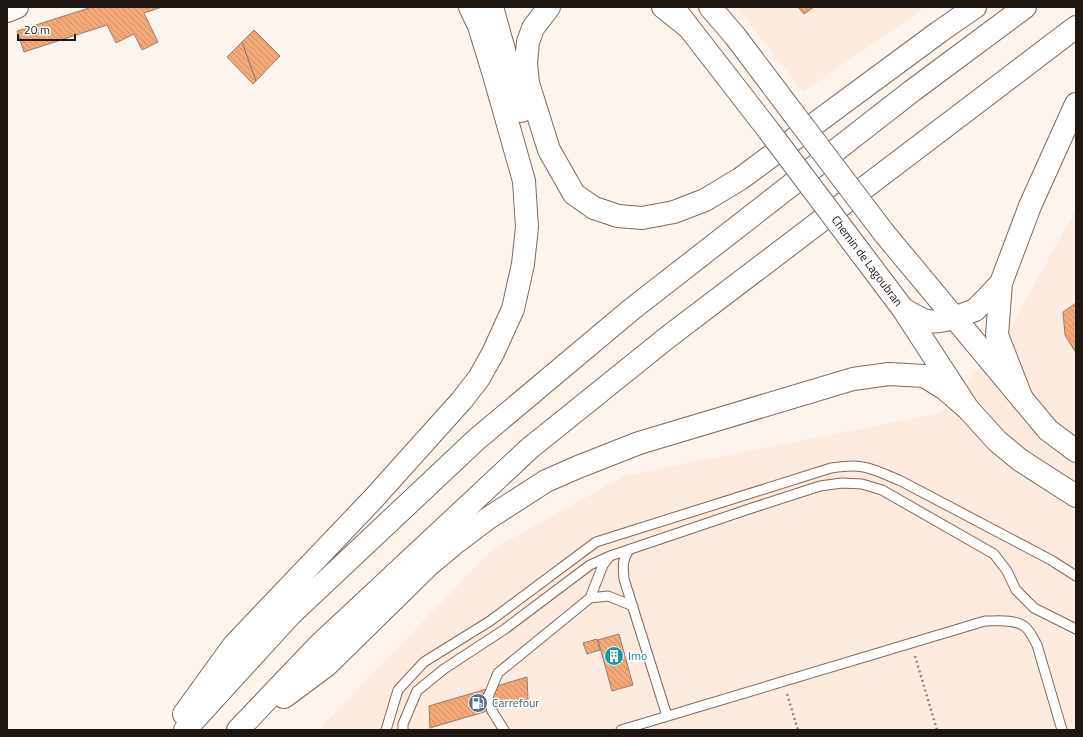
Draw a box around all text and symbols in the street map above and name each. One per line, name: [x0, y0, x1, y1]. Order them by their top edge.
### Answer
scale bar: [18, 16, 75, 42]
text: 20 m: [24, 20, 50, 39]
street label: Chemin de Lagoubran: [827, 211, 908, 310]
building icon: Imo: [603, 645, 625, 667]
place label: Imo: [628, 646, 647, 665]
fuel station icon: Carrefour: [467, 692, 489, 714]
place label: Carrefour: [492, 693, 540, 712]

